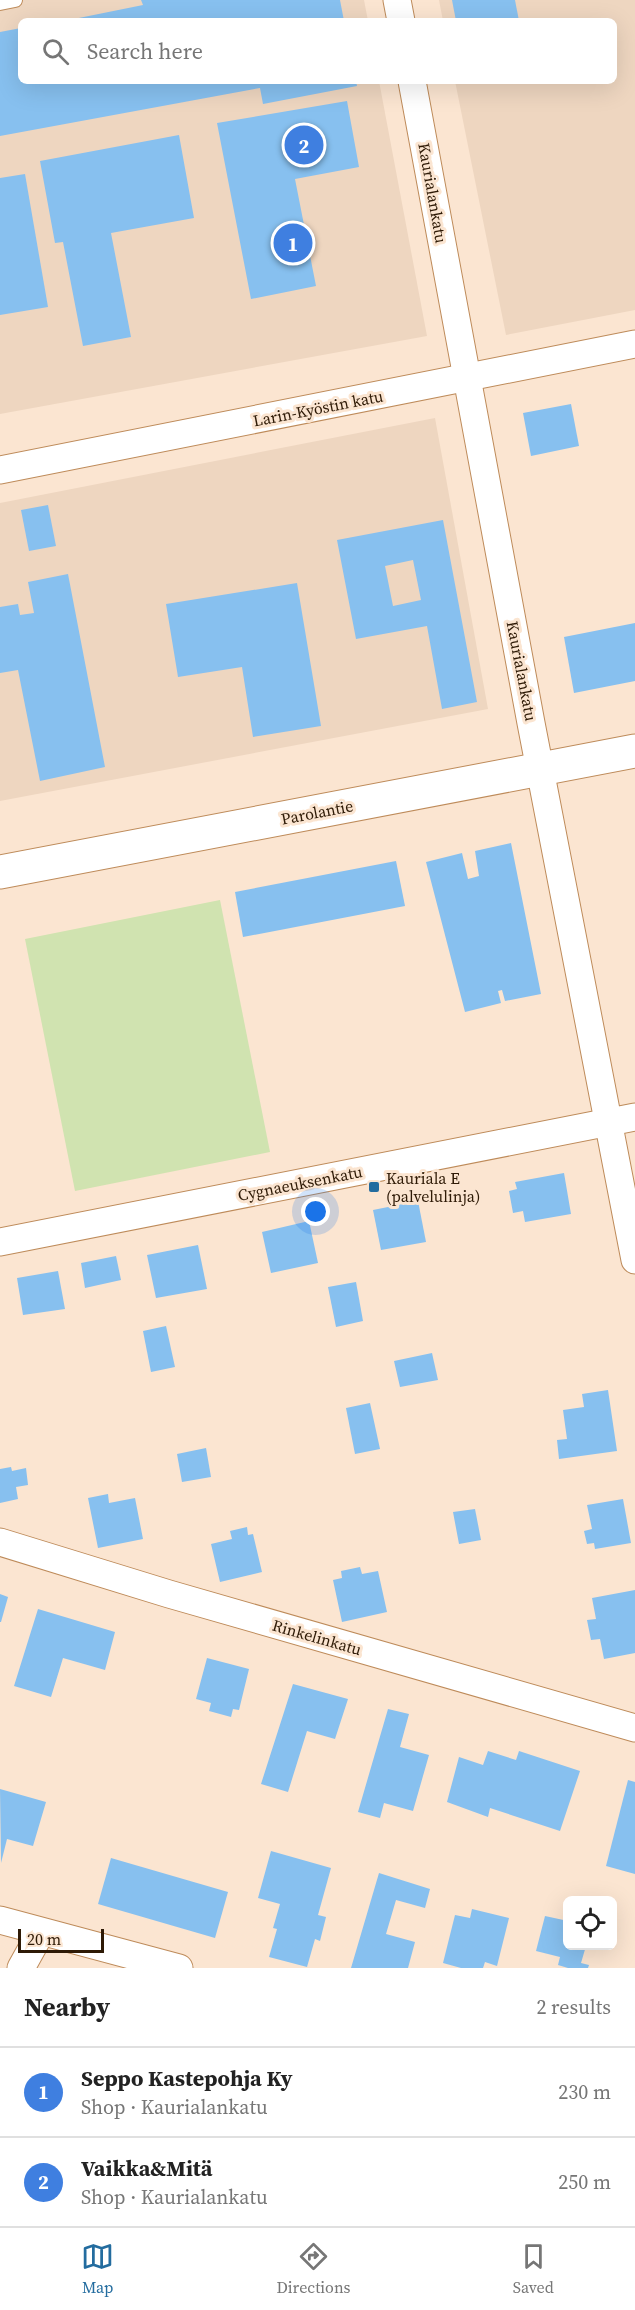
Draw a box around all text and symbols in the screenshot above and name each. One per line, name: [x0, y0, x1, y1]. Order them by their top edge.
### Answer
search box: [18, 18, 617, 84]
icon: search: [39, 35, 72, 68]
text: Search here: [87, 36, 203, 66]
pin: 2: [284, 122, 324, 168]
street label: Kaurialankatu: [413, 141, 453, 245]
pin: 1: [274, 220, 312, 266]
street label: Larin-Kyöstin katu: [251, 385, 385, 431]
street label: Kaurialankatu: [502, 619, 542, 723]
street label: Parolantie: [279, 794, 355, 830]
street label: Cygnaeuksenkatu: [236, 1160, 364, 1206]
place label: Kauriala E (palvelulinja): [386, 1167, 480, 1207]
marker: Kauriala E (palvelulinja): [367, 1180, 381, 1194]
your location: [301, 1197, 330, 1226]
street label: Rinkelinkatu: [270, 1614, 364, 1660]
map controls: [563, 1896, 617, 1950]
button: locate: [563, 1896, 617, 1950]
scale bar: [18, 1926, 104, 1954]
text: 20 m: [27, 1928, 61, 1950]
text: Nearby: [24, 1989, 110, 2025]
text: 2 results: [536, 1993, 611, 2021]
text: Seppo Kastepohja Ky: [81, 2063, 292, 2093]
text: 1: [38, 2078, 49, 2106]
text: 230 m: [558, 2078, 611, 2106]
text: Shop · Kaurialankatu: [81, 2093, 268, 2121]
text: Vaikka&Mitä: [81, 2153, 212, 2183]
text: 2: [38, 2168, 49, 2196]
text: 250 m: [558, 2168, 611, 2196]
text: Shop · Kaurialankatu: [81, 2183, 268, 2211]
tab: Map: [81, 2240, 114, 2298]
tab: Directions: [276, 2240, 351, 2298]
tab: Saved: [513, 2240, 554, 2298]

